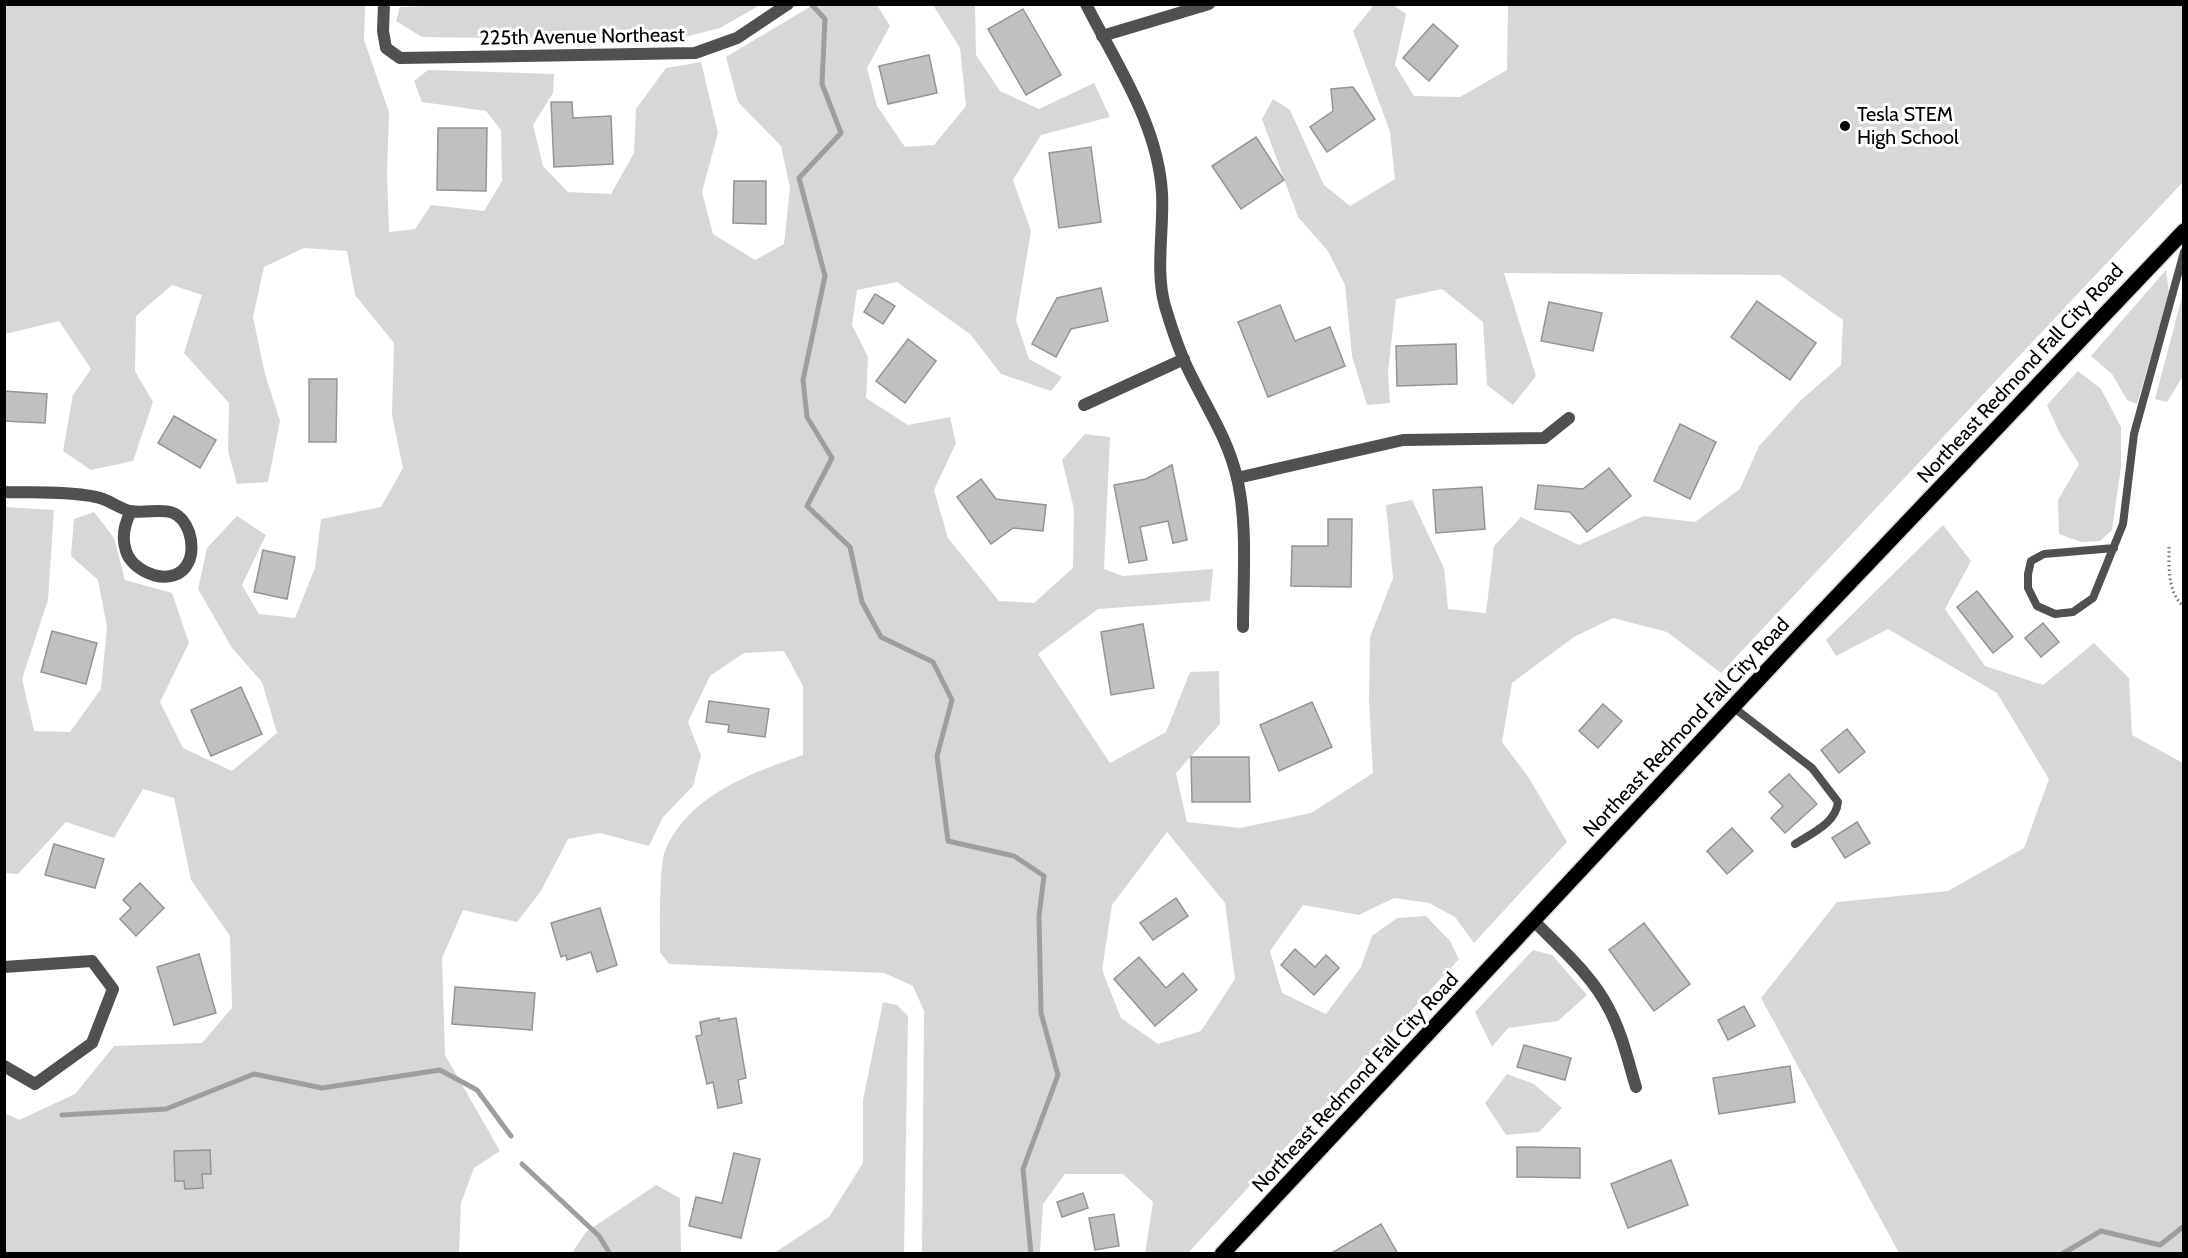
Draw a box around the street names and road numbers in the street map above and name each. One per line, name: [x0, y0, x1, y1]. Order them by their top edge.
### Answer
street label: 225th Avenue Northeast: [479, 22, 685, 50]
street label: Northeast Redmond Fall City Road: [1912, 258, 2128, 488]
street label: Northeast Redmond Fall City Road: [1578, 612, 1794, 842]
street label: Northeast Redmond Fall City Road: [1247, 967, 1463, 1197]

